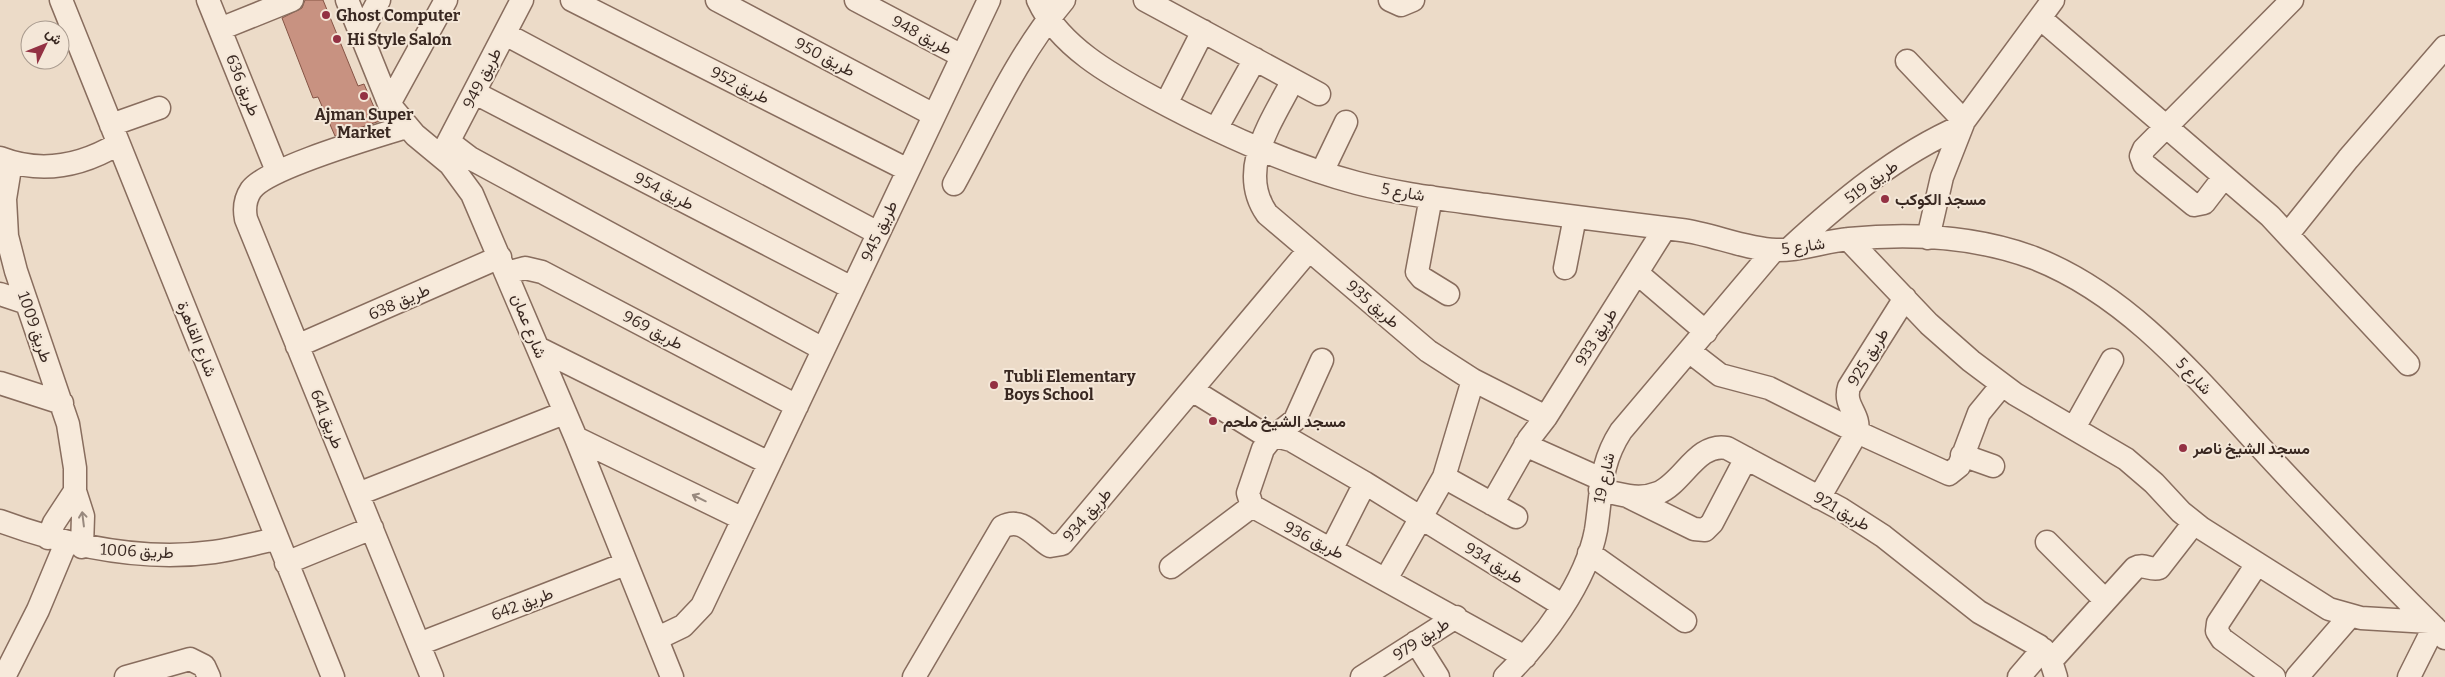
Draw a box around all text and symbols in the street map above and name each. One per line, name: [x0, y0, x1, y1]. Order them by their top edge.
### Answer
place label: Ghost Computer: [336, 6, 461, 25]
marker: Ghost Computer: [320, 9, 332, 21]
street label: طريق 948: [888, 11, 955, 60]
north arrow: [20, 20, 70, 70]
text: ش: [42, 25, 66, 49]
place label: Hi Style Salon: [347, 30, 452, 49]
marker: Hi Style Salon: [331, 33, 343, 45]
street label: طريق 950: [791, 33, 858, 82]
street label: طريق 949: [459, 45, 506, 112]
street label: طريق 636: [221, 51, 264, 119]
street label: طريق 952: [707, 62, 773, 109]
marker: Ajman Super Market: [358, 90, 370, 102]
place label: Ajman Super Market: [315, 105, 414, 142]
street label: طريق 519: [1841, 156, 1902, 209]
street label: طريق 954: [631, 168, 697, 215]
street label: شارع 5: [1379, 179, 1426, 207]
place label: مسجد الكوكب: [1895, 190, 1987, 210]
marker: مسجد الكوكب: [1879, 193, 1891, 205]
street label: طريق 945: [857, 198, 902, 265]
street label: شارع 5: [1780, 234, 1826, 260]
street label: طريق 935: [1342, 276, 1403, 333]
street label: طريق 638: [365, 280, 433, 325]
street label: طريق 1009: [13, 289, 56, 365]
street label: شارع عمان: [506, 291, 551, 362]
street label: شارع القاهرة: [171, 299, 221, 380]
street label: طريق 933: [1571, 305, 1622, 370]
street label: طريق 969: [619, 306, 686, 355]
street label: طريق 925: [1843, 325, 1893, 390]
street label: شارع 5: [2171, 353, 2216, 400]
place label: Tubli Elementary Boys School: [1004, 367, 1136, 404]
marker: Tubli Elementary Boys School: [988, 379, 1000, 391]
street label: طريق 641: [306, 387, 348, 452]
place label: مسجد الشيخ ملحم: [1223, 412, 1346, 433]
marker: مسجد الشيخ ملحم: [1207, 415, 1219, 427]
place label: مسجد الشيخ ناصر: [2192, 439, 2310, 460]
marker: مسجد الشيخ ناصر: [2177, 442, 2189, 454]
street label: شارع 19: [1589, 451, 1621, 505]
street label: طريق 934: [1059, 484, 1116, 546]
street label: طريق 921: [1810, 487, 1873, 536]
one-way arrow: [692, 493, 707, 502]
one-way arrow: [78, 511, 88, 527]
street label: طريق 936: [1280, 517, 1347, 564]
street label: طريق 934: [1461, 538, 1527, 589]
street label: طريق 1006: [100, 540, 174, 563]
street label: طريق 642: [488, 584, 556, 625]
street label: طريق 979: [1389, 614, 1453, 665]

